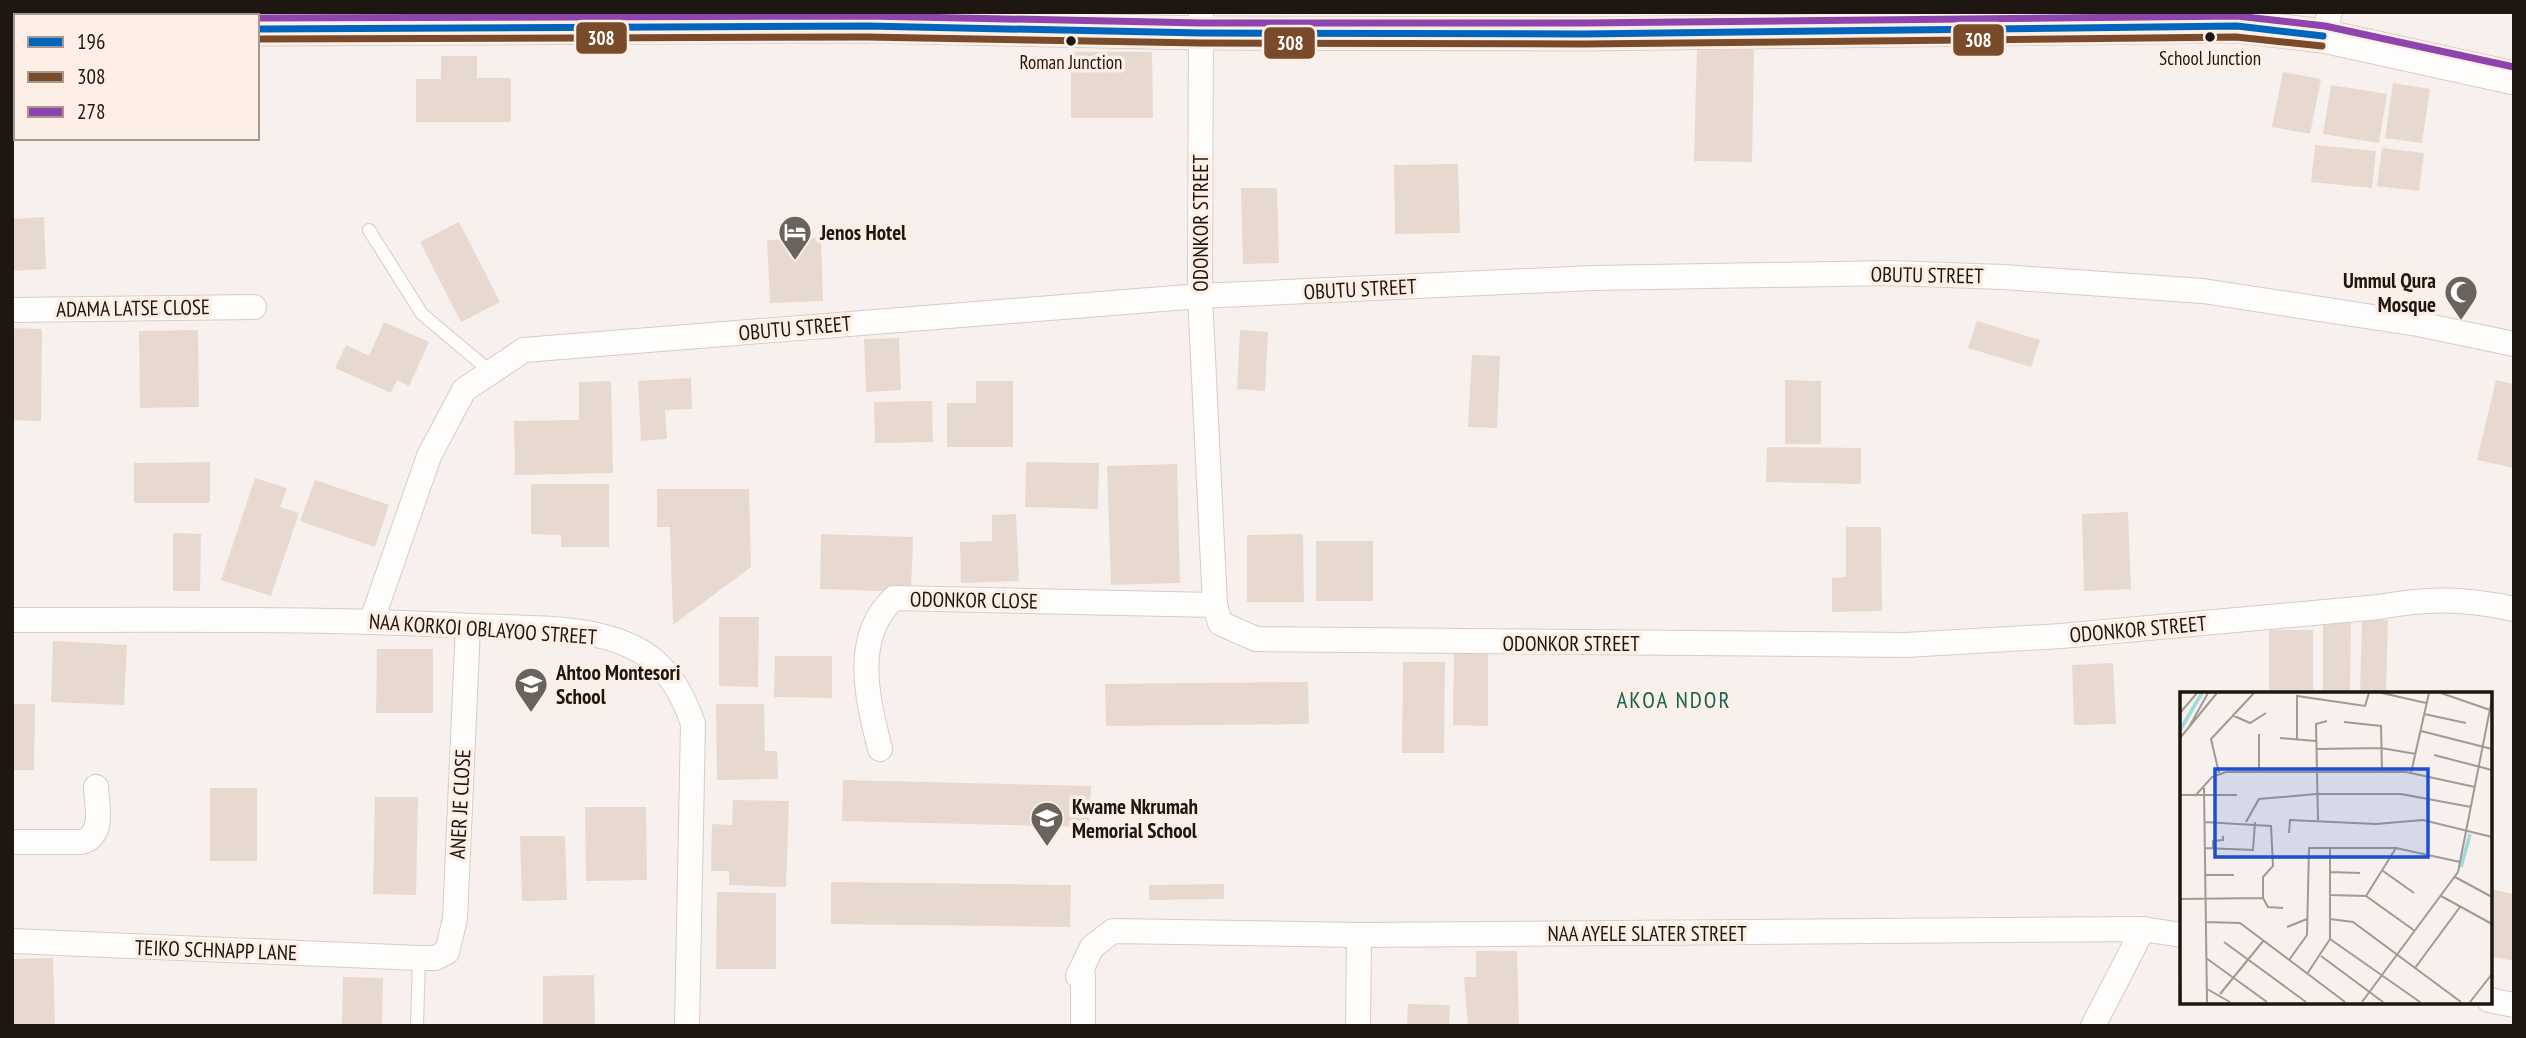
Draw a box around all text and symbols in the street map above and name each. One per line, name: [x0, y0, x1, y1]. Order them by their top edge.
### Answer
legend: [14, 14, 259, 140]
line badge: 308: [575, 21, 628, 55]
line badge: 308: [1952, 23, 2005, 57]
text: 308: [587, 26, 615, 50]
line badge: 308: [1263, 26, 1316, 60]
text: 196: [77, 28, 105, 55]
text: 308: [1964, 28, 1992, 52]
marker: School Junction: [2203, 30, 2217, 44]
text: 308: [1276, 31, 1304, 55]
marker: Roman Junction: [1064, 34, 1078, 48]
place label: School Junction: [2159, 46, 2261, 70]
place label: Roman Junction: [1020, 50, 1122, 74]
text: 308: [77, 63, 105, 90]
text: 278: [77, 98, 105, 125]
street label: ODONKOR STREET: [1187, 154, 1214, 292]
hotel icon: Jenos Hotel: [776, 213, 814, 262]
place label: Jenos Hotel: [819, 219, 907, 246]
street label: OBUTU STREET: [1870, 261, 1984, 289]
place label: Ummul Qura Mosque: [2343, 267, 2436, 318]
street label: OBUTU STREET: [1303, 273, 1418, 305]
mosque icon: Ummul Qura Mosque: [2442, 273, 2480, 322]
street label: ADAMA LATSE CLOSE: [56, 293, 210, 323]
street label: OBUTU STREET: [738, 310, 853, 346]
street label: ODONKOR CLOSE: [910, 585, 1038, 615]
street label: NAA KORKOI OBLAYOO STREET: [368, 608, 598, 650]
street label: ODONKOR STREET: [2068, 610, 2208, 648]
street label: ODONKOR STREET: [1502, 630, 1640, 657]
place label: Ahtoo Montesori School: [555, 659, 680, 710]
school or university icon: Ahtoo Montesori School: [512, 665, 550, 714]
district label: AKOA NDOR: [1616, 685, 1732, 714]
inset map: [2180, 692, 2491, 1003]
street label: ANER JE CLOSE: [444, 748, 476, 860]
place label: Kwame Nkrumah Memorial School: [1072, 793, 1198, 844]
school or university icon: Kwame Nkrumah Memorial School: [1028, 799, 1066, 848]
street label: NAA AYELE SLATER STREET: [1547, 920, 1747, 947]
street label: TEIKO SCHNAPP LANE: [135, 934, 297, 966]

